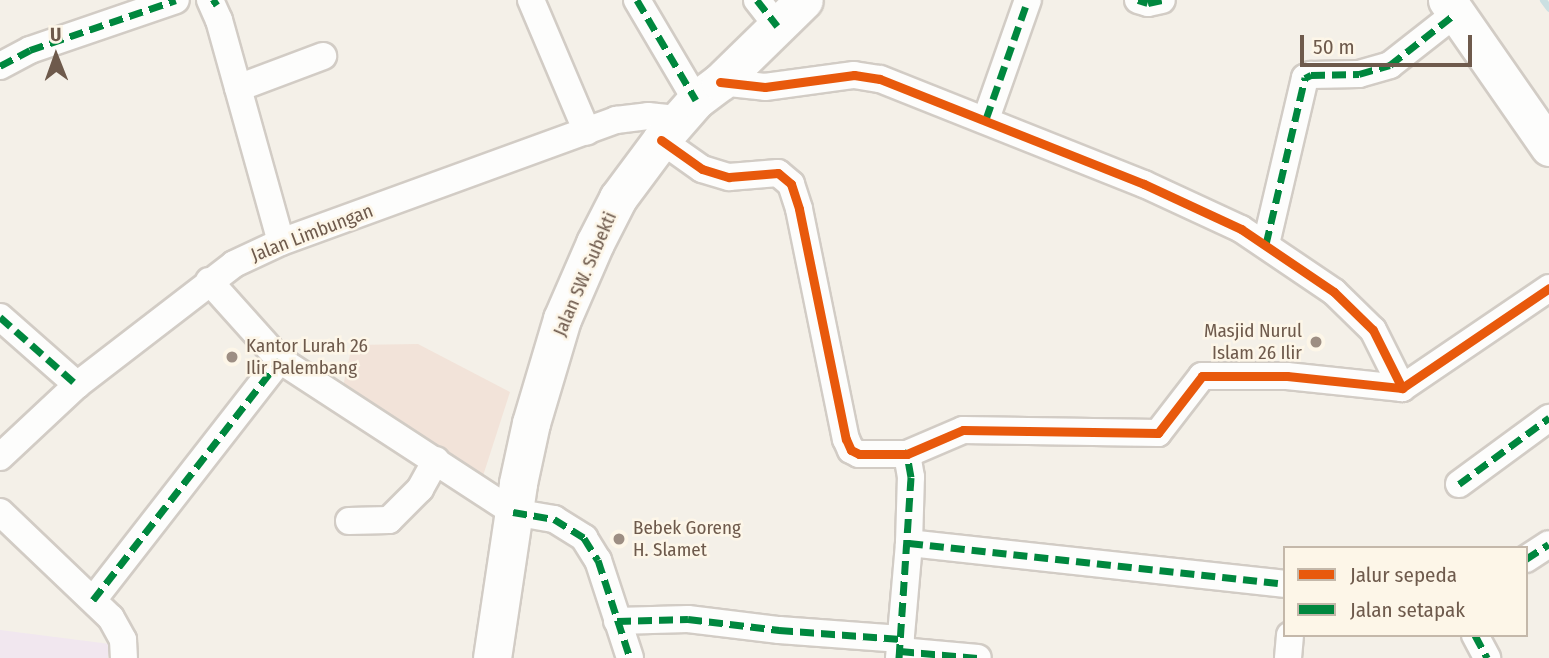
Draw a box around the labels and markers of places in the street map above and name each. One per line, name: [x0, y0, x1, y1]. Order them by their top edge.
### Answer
place label: Masjid Nurul Islam 26 Ilir: [1204, 320, 1302, 364]
marker: Masjid Nurul Islam 26 Ilir: [1308, 334, 1324, 350]
place label: Kantor Lurah 26 Ilir Palembang: [246, 335, 368, 379]
marker: Kantor Lurah 26 Ilir Palembang: [224, 349, 240, 365]
place label: Bebek Goreng H. Slamet: [633, 517, 741, 561]
marker: Bebek Goreng H. Slamet: [611, 531, 627, 547]

